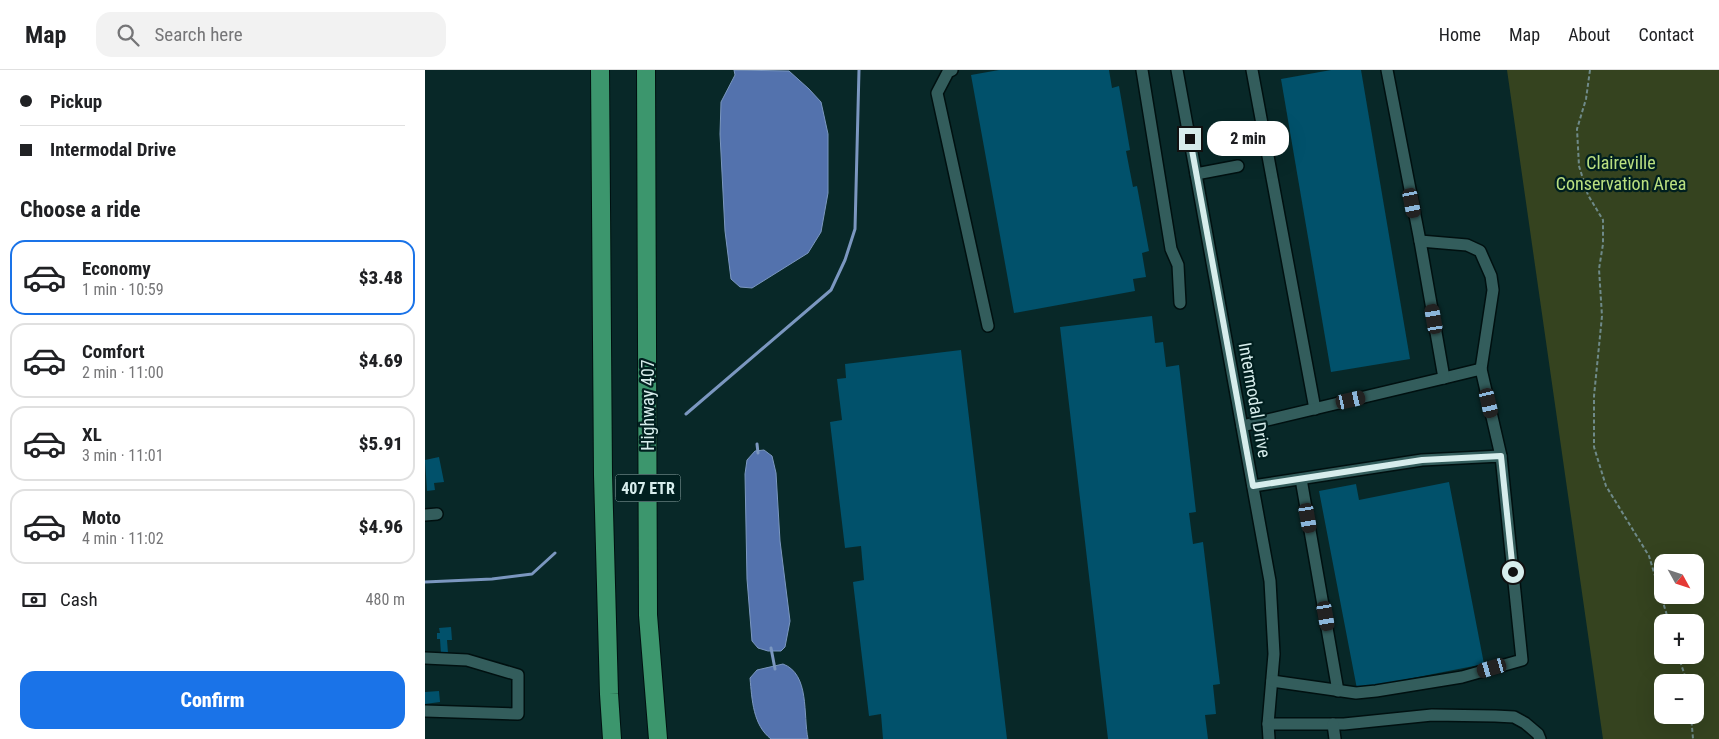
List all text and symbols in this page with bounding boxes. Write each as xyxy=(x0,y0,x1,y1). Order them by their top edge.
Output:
search box xyxy=(96,12,446,57)
text: Map xyxy=(25,21,66,49)
icon: search xyxy=(114,21,142,49)
text: Search here xyxy=(154,23,243,46)
text: Home xyxy=(1439,24,1481,45)
text: Map xyxy=(1509,24,1540,45)
text: About xyxy=(1568,24,1610,45)
text: Contact xyxy=(1638,24,1694,45)
text: Pickup xyxy=(50,90,102,113)
callout: 2 min xyxy=(1207,122,1290,156)
route end xyxy=(1179,128,1201,150)
text: 2 min xyxy=(1230,129,1266,148)
text: Intermodal Drive xyxy=(50,138,176,161)
park label: Claireville Conservation Area xyxy=(1556,152,1686,194)
car xyxy=(1401,187,1422,219)
text: Choose a ride xyxy=(20,197,141,222)
icon: car xyxy=(22,255,67,300)
text: Economy xyxy=(82,257,151,280)
text: $3.48 xyxy=(359,266,403,289)
text: 1 min · 10:59 xyxy=(82,280,164,299)
car xyxy=(1424,303,1443,335)
icon: car xyxy=(22,338,67,383)
text: Comfort xyxy=(82,340,145,363)
street label: Intermodal Drive xyxy=(1235,341,1275,459)
text: $4.69 xyxy=(359,349,403,372)
street label: Highway 407 xyxy=(637,359,658,451)
text: 2 min · 11:00 xyxy=(82,363,164,382)
car xyxy=(1478,387,1499,419)
car xyxy=(1334,389,1367,411)
icon: car xyxy=(22,421,67,466)
text: XL xyxy=(82,423,102,446)
text: $5.91 xyxy=(359,432,403,455)
text: 3 min · 11:01 xyxy=(82,446,164,465)
road number: 407 ETR xyxy=(615,474,681,502)
car xyxy=(1298,502,1317,534)
icon: car xyxy=(22,504,67,549)
text: Moto xyxy=(82,506,121,529)
text: $4.96 xyxy=(359,515,403,538)
text: 4 min · 11:02 xyxy=(82,529,164,548)
north arrow xyxy=(1654,554,1704,604)
map controls xyxy=(1654,554,1704,724)
route start xyxy=(1502,561,1524,583)
icon: cash xyxy=(20,586,48,614)
text: Cash xyxy=(60,588,98,611)
text: 480 m xyxy=(366,590,405,609)
car xyxy=(1316,600,1335,632)
button: + xyxy=(1654,614,1704,664)
car xyxy=(1475,657,1508,679)
button: Confirm xyxy=(20,671,405,729)
button: − xyxy=(1654,674,1704,724)

